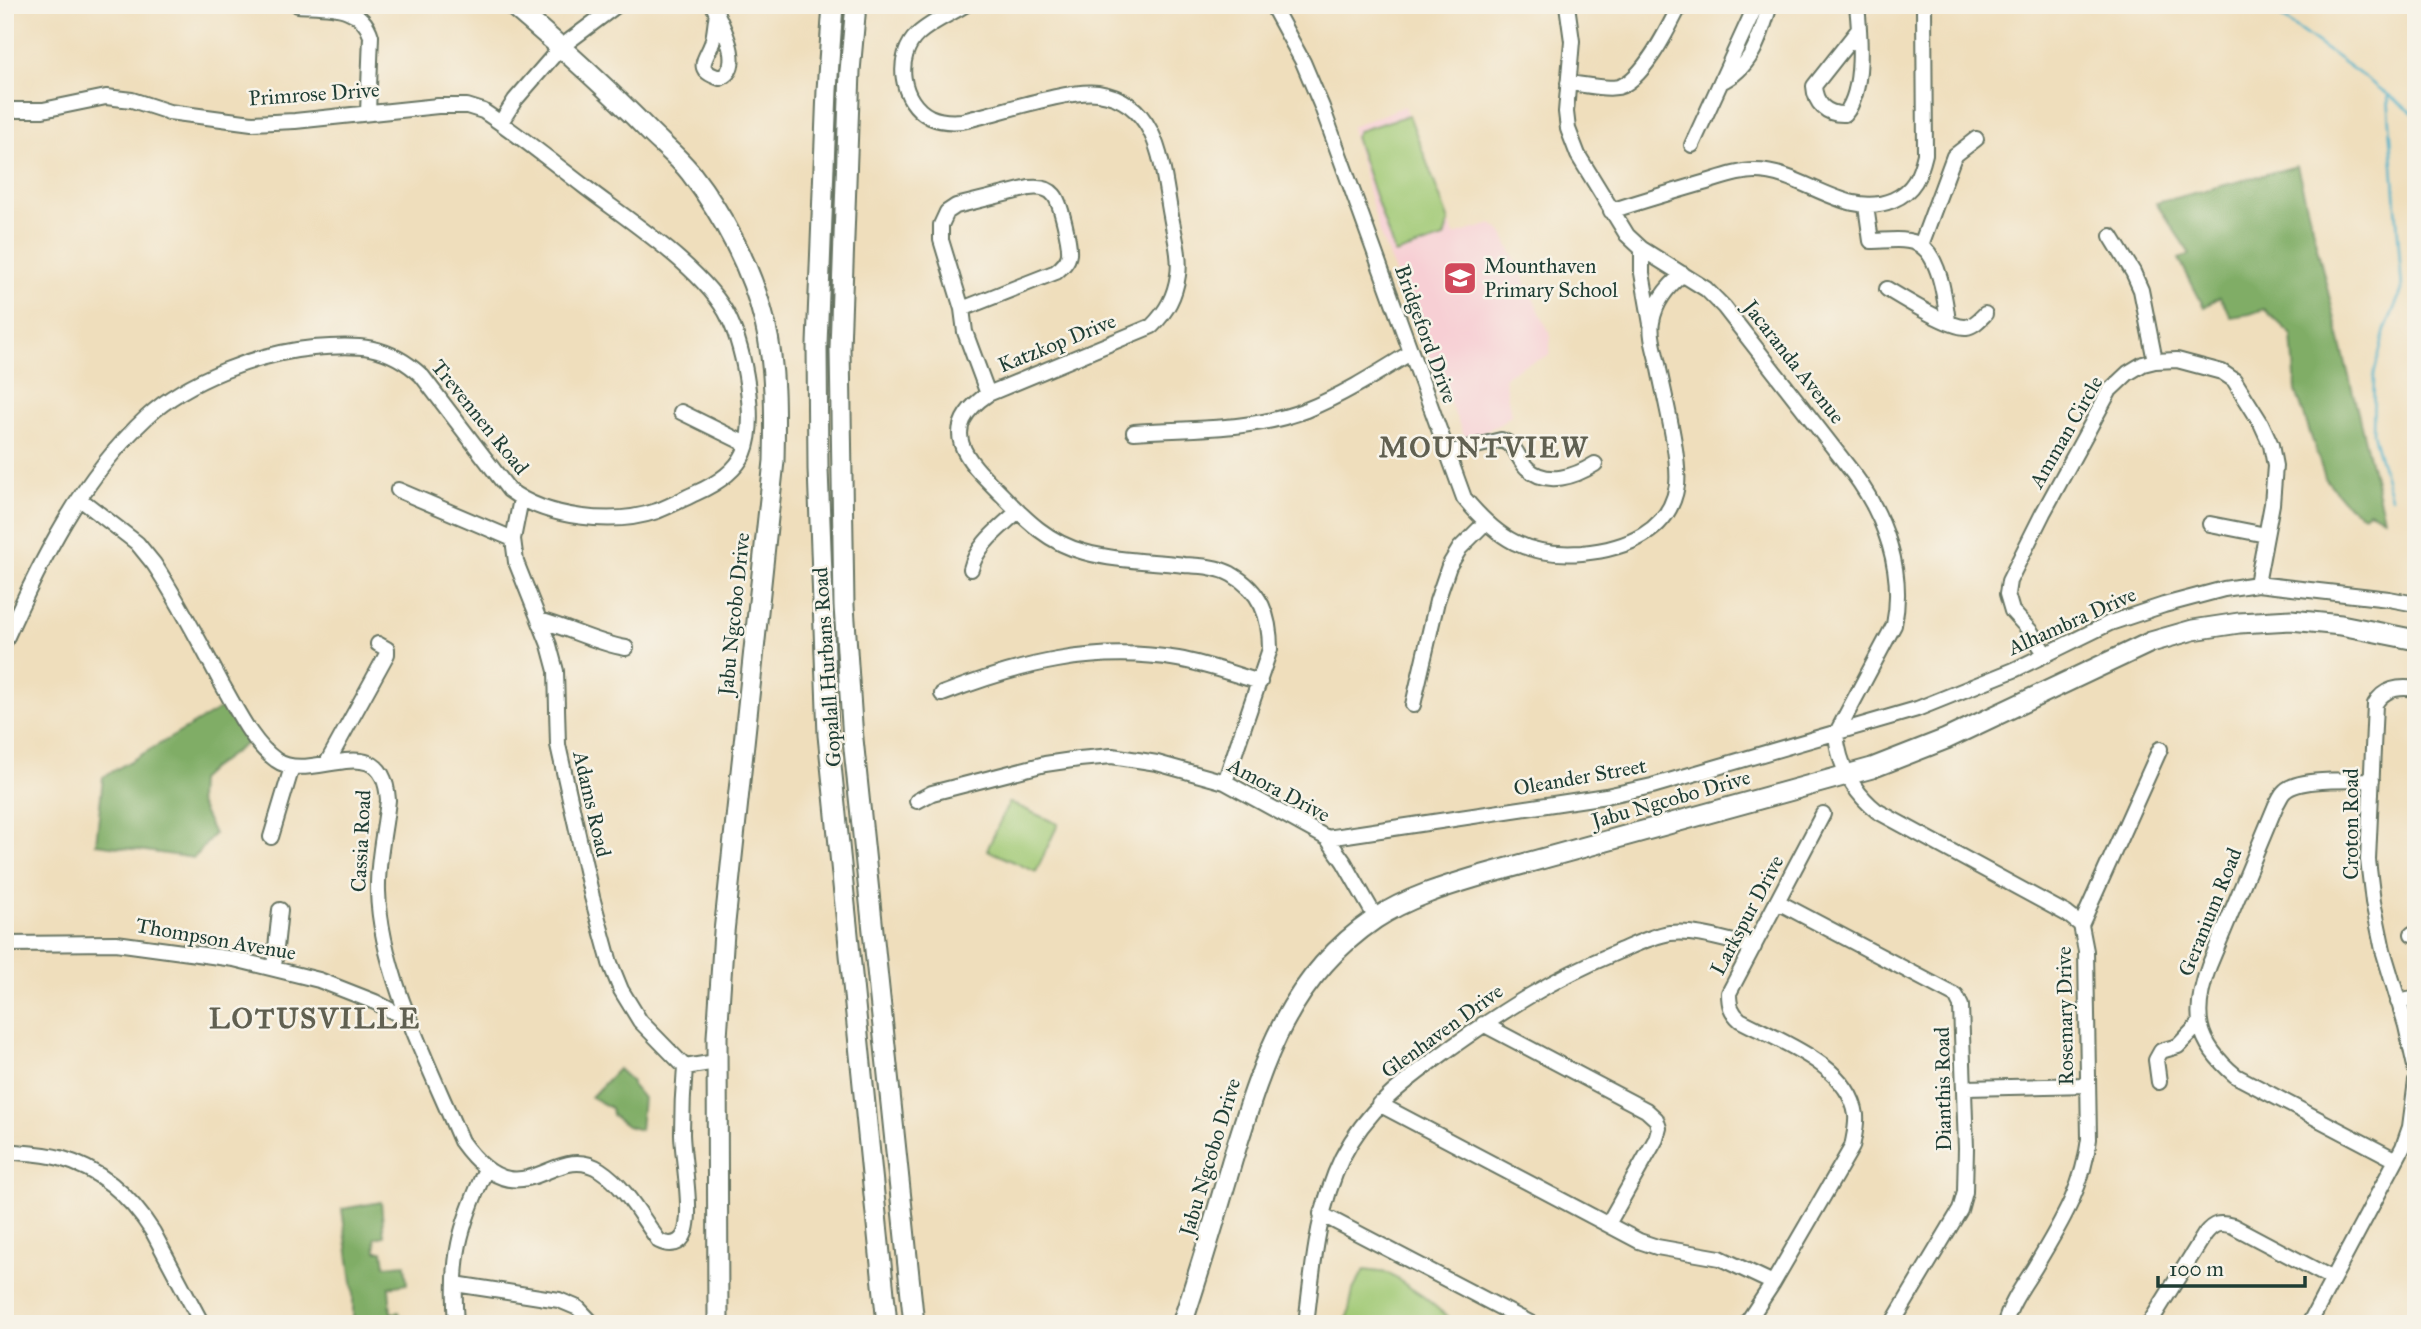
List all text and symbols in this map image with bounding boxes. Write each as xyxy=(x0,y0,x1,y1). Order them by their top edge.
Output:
street label: Primrose Drive xyxy=(248,76,381,112)
place label: Mounthaven Primary School xyxy=(1484,253,1618,303)
school or university icon: Mounthaven Primary School xyxy=(1441,259,1479,297)
street label: Bridgeford Drive xyxy=(1389,261,1463,407)
street label: Jacaranda Avenue xyxy=(1736,293,1850,429)
street label: Katzkop Drive xyxy=(994,307,1120,378)
street label: Trevennen Road xyxy=(426,354,535,480)
street label: Amman Circle xyxy=(2023,371,2109,494)
district label: MOUNTVIEW xyxy=(1379,430,1589,465)
street label: Jabu Ngcobo Drive xyxy=(712,531,756,699)
street label: Gopalall Hurbans Road xyxy=(807,566,847,768)
street label: Alhambra Drive xyxy=(2003,581,2140,661)
street label: Adams Road xyxy=(567,747,617,860)
street label: Amora Drive xyxy=(1222,752,1335,828)
street label: Oleander Street xyxy=(1512,752,1649,801)
street label: Jabu Ngcobo Drive xyxy=(1587,764,1753,835)
street label: Croton Road xyxy=(2338,768,2364,880)
street label: Cassia Road xyxy=(345,789,377,893)
street label: Geranium Road xyxy=(2172,844,2248,980)
street label: Larkspur Drive xyxy=(1704,850,1790,979)
street label: Thompson Avenue xyxy=(134,912,298,966)
street label: Rosemary Drive xyxy=(2051,946,2079,1086)
street label: Glenhaven Drive xyxy=(1376,978,1508,1084)
district label: LOTUSVILLE xyxy=(209,1001,421,1036)
street label: Dianthis Road xyxy=(1929,1026,1957,1151)
street label: Jabu Ngcobo Drive xyxy=(1173,1075,1246,1241)
scale bar xyxy=(2158,1245,2306,1289)
text: 100 m xyxy=(2169,1256,2224,1282)

